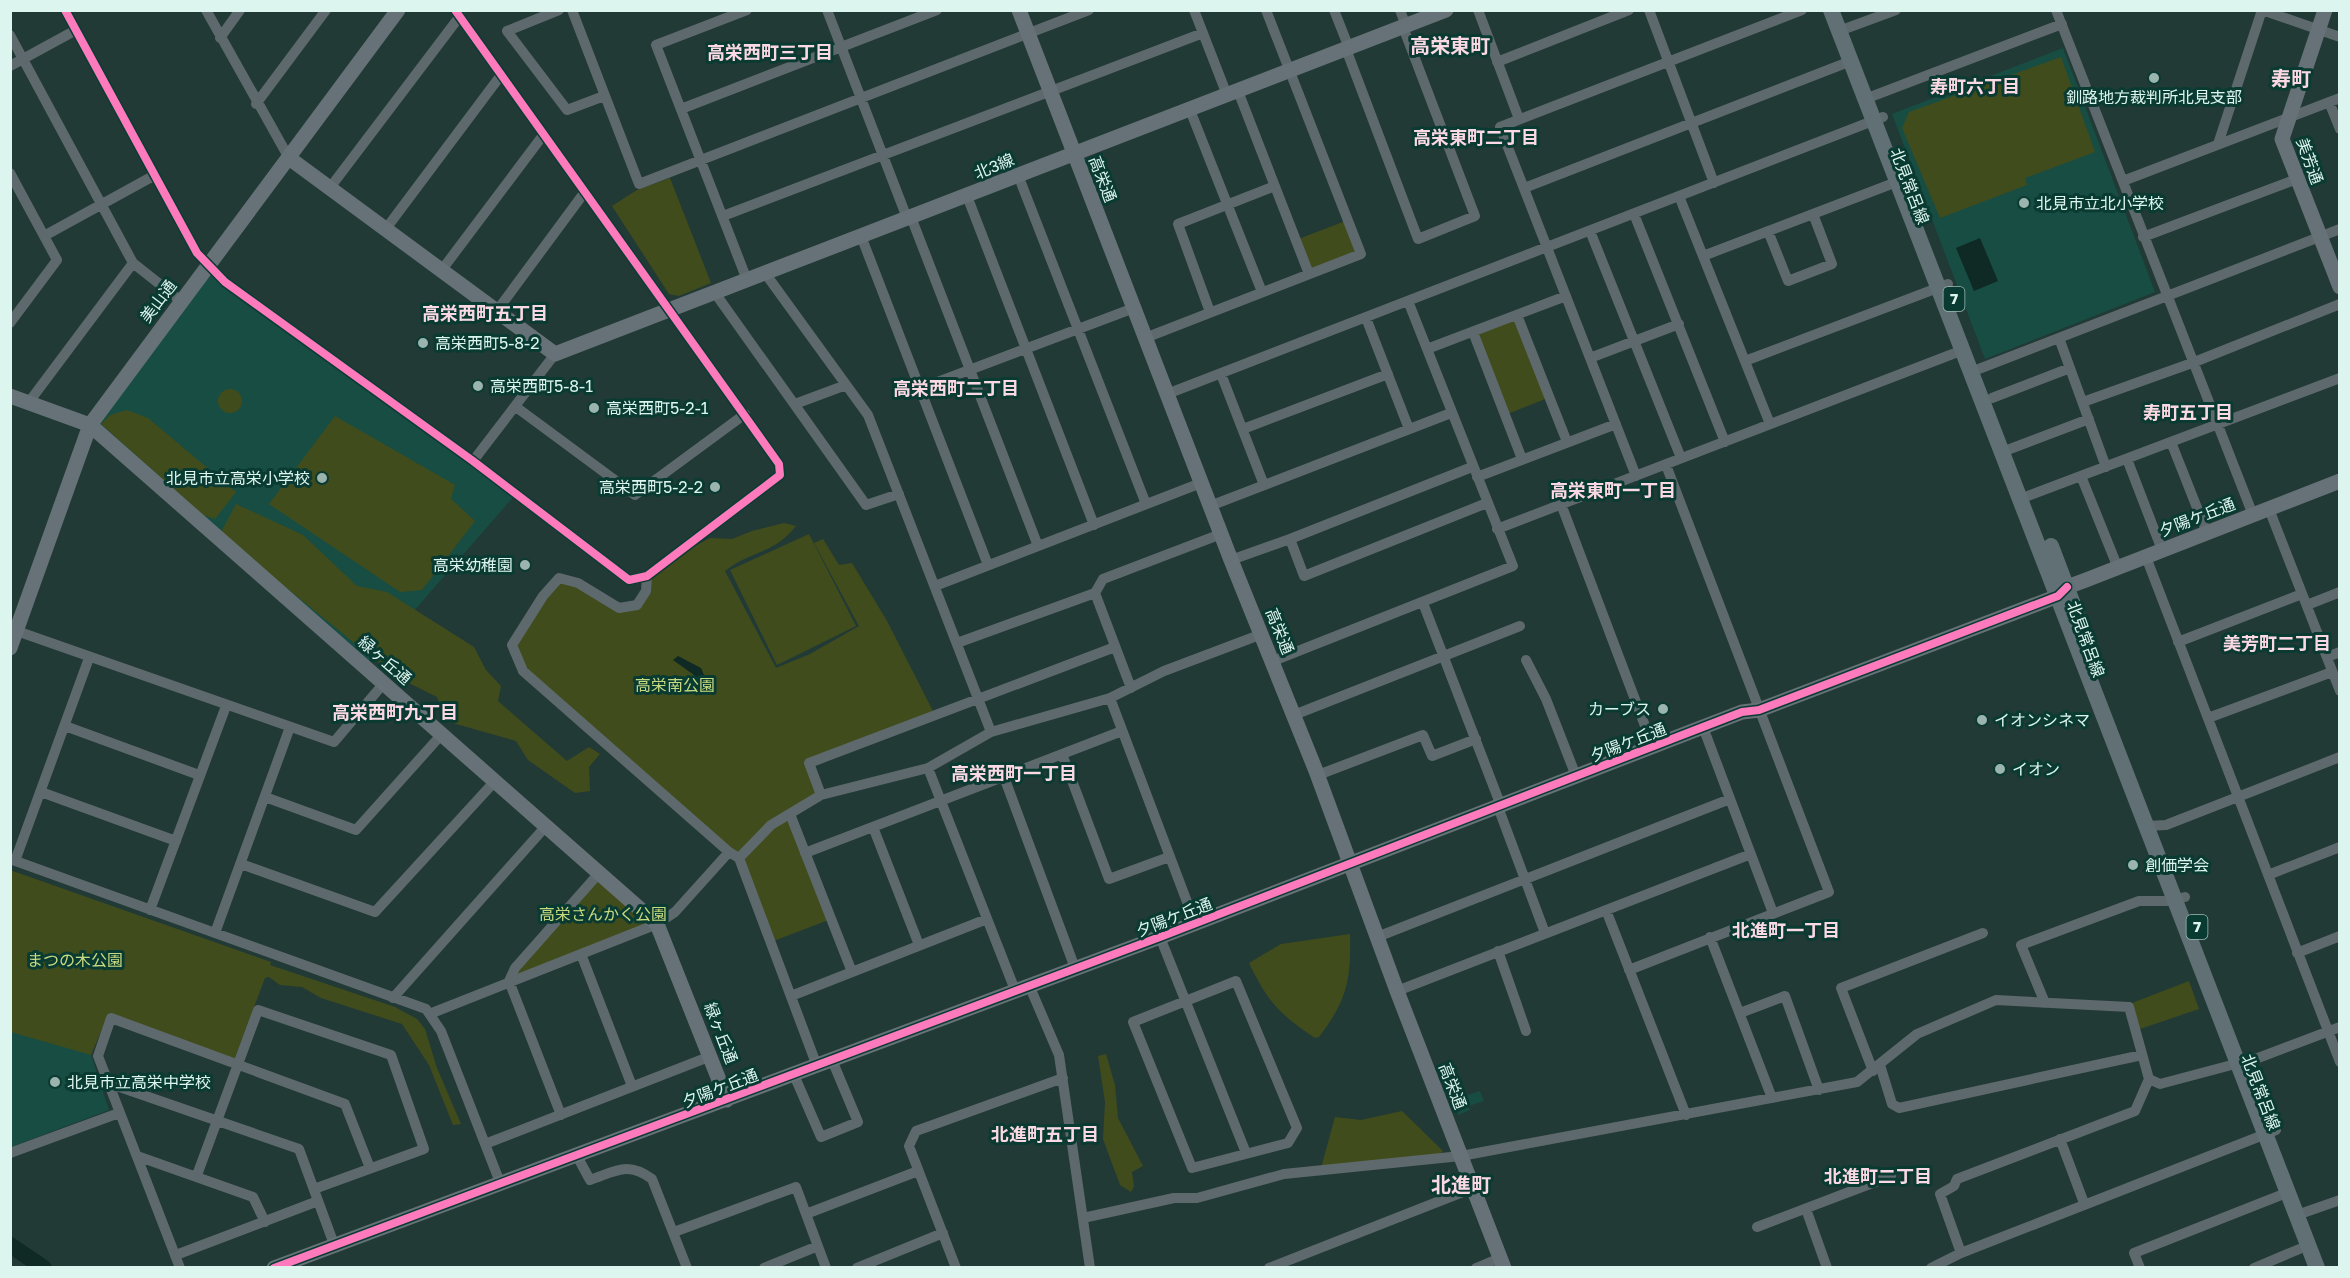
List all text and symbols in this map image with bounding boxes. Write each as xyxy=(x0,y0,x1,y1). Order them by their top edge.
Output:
district label: 高栄東町 xyxy=(1410,33,1490,57)
district label: 高栄西町三丁目 xyxy=(707,41,833,63)
district label: 寿町 xyxy=(2271,66,2311,90)
marker: 釧路地方裁判所北見支部 xyxy=(2147,71,2161,85)
district label: 寿町六丁目 xyxy=(1930,75,2020,97)
place label: 釧路地方裁判所北見支部 xyxy=(2066,87,2242,107)
district label: 高栄東町二丁目 xyxy=(1413,126,1539,148)
street label: 美芳通 xyxy=(2292,135,2328,187)
street label: 北見常呂線 xyxy=(1886,145,1934,227)
street label: 北3線 xyxy=(971,149,1017,183)
street label: 高栄通 xyxy=(1085,153,1121,205)
place label: 北見市立北小学校 xyxy=(2036,193,2164,213)
marker: 北見市立北小学校 xyxy=(2017,196,2031,210)
street label: 美山通 xyxy=(136,276,180,326)
road number: 7 xyxy=(1944,287,1964,311)
district label: 高栄西町五丁目 xyxy=(422,302,548,324)
place label: 高栄西町5-8-2 xyxy=(435,333,539,353)
marker: 高栄西町5-8-2 xyxy=(416,336,430,350)
place label: 高栄西町5-8-1 xyxy=(490,376,593,396)
district label: 高栄西町二丁目 xyxy=(893,377,1019,399)
marker: 高栄西町5-8-1 xyxy=(471,379,485,393)
place label: 高栄西町5-2-1 xyxy=(606,398,709,418)
marker: 高栄西町5-2-1 xyxy=(587,401,601,415)
district label: 寿町五丁目 xyxy=(2143,401,2233,423)
place label: 北見市立高栄小学校 xyxy=(166,468,310,488)
marker: 北見市立高栄小学校 xyxy=(315,471,329,485)
place label: 高栄西町5-2-2 xyxy=(599,477,703,497)
district label: 高栄東町一丁目 xyxy=(1550,479,1676,501)
marker: 高栄西町5-2-2 xyxy=(708,480,722,494)
street label: 夕陽ケ丘通 xyxy=(2156,493,2238,541)
place label: 高栄幼稚園 xyxy=(433,555,513,575)
marker: 高栄幼稚園 xyxy=(518,558,532,572)
street label: 北見常呂線 xyxy=(2063,598,2109,680)
street label: 高栄通 xyxy=(1262,605,1298,657)
street label: 緑ヶ丘通 xyxy=(354,631,416,689)
district label: 美芳町二丁目 xyxy=(2223,632,2331,654)
park label: 高栄南公園 xyxy=(635,675,715,695)
place label: カーブス xyxy=(1588,699,1651,719)
district label: 高栄西町九丁目 xyxy=(332,701,458,723)
marker: カーブス xyxy=(1656,702,1670,716)
place label: イオンシネマ xyxy=(1994,710,2090,730)
marker: イオンシネマ xyxy=(1975,713,1989,727)
street label: 夕陽ケ丘通 xyxy=(1587,718,1669,766)
place label: イオン xyxy=(2012,759,2060,779)
district label: 高栄西町一丁目 xyxy=(951,762,1077,784)
marker: イオン xyxy=(1993,762,2007,776)
place label: 創価学会 xyxy=(2145,855,2209,875)
marker: 創価学会 xyxy=(2126,858,2140,872)
street label: 夕陽ケ丘通 xyxy=(1133,893,1215,941)
park label: 高栄さんかく公園 xyxy=(539,904,667,924)
road number: 7 xyxy=(2186,915,2208,939)
district label: 北進町一丁目 xyxy=(1732,919,1840,941)
park label: まつの木公園 xyxy=(27,950,123,970)
street label: 緑ヶ丘通 xyxy=(700,1000,742,1066)
street label: 北見常呂線 xyxy=(2237,1051,2285,1133)
street label: 高栄通 xyxy=(1435,1060,1471,1112)
street label: 夕陽ケ丘通 xyxy=(679,1064,761,1112)
place label: 北見市立高栄中学校 xyxy=(67,1072,211,1092)
marker: 北見市立高栄中学校 xyxy=(48,1075,62,1089)
district label: 北進町五丁目 xyxy=(991,1123,1099,1145)
district label: 北進町二丁目 xyxy=(1824,1165,1932,1187)
district label: 北進町 xyxy=(1431,1172,1491,1196)

